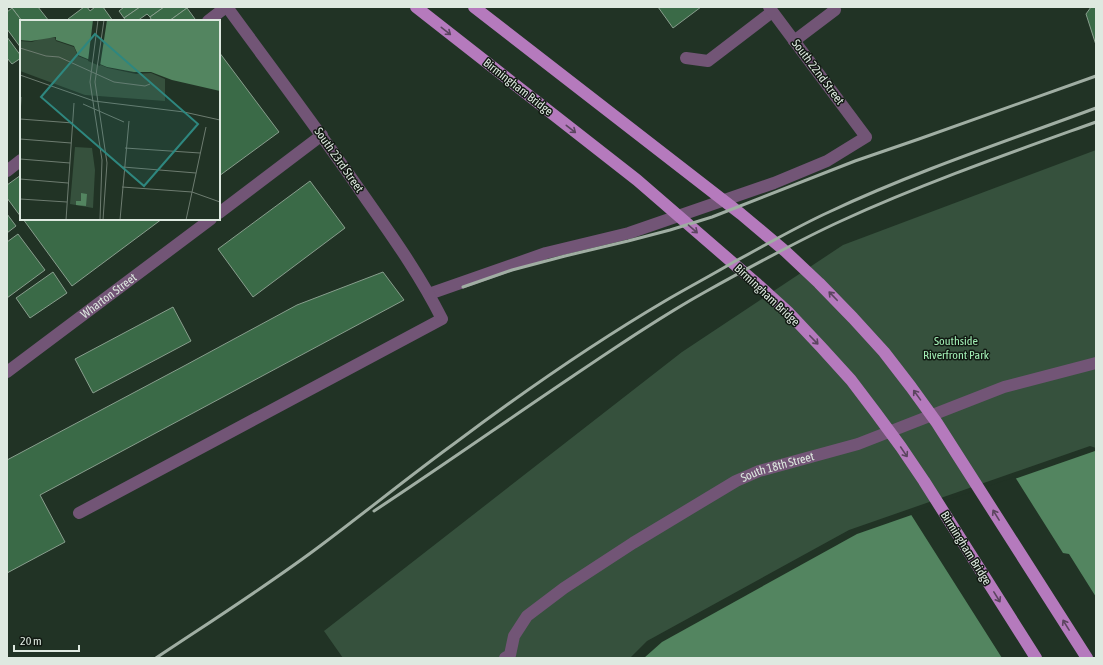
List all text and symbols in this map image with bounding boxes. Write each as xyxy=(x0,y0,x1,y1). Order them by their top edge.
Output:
inset map xyxy=(20,20,220,220)
one-way arrow xyxy=(441,27,452,36)
street label: South 22nd Street xyxy=(789,37,847,108)
street label: Birmingham Bridge xyxy=(481,56,555,118)
one-way arrow xyxy=(565,124,576,133)
street label: South 23rd Street xyxy=(312,125,367,196)
one-way arrow xyxy=(688,224,698,233)
street label: Birmingham Bridge xyxy=(731,261,803,329)
street label: Wharton Street xyxy=(78,270,140,321)
one-way arrow xyxy=(828,291,837,301)
park label: Southside Riverfront Park xyxy=(923,334,990,362)
one-way arrow xyxy=(810,335,819,345)
one-way arrow xyxy=(913,390,921,401)
one-way arrow xyxy=(900,446,908,457)
street label: South 18th Street xyxy=(739,449,816,485)
street label: Birmingham Bridge xyxy=(938,509,994,587)
one-way arrow xyxy=(992,509,1000,521)
one-way arrow xyxy=(993,591,1001,602)
one-way arrow xyxy=(1062,620,1070,631)
scale bar xyxy=(14,627,79,653)
text: 20 m xyxy=(20,634,42,648)

